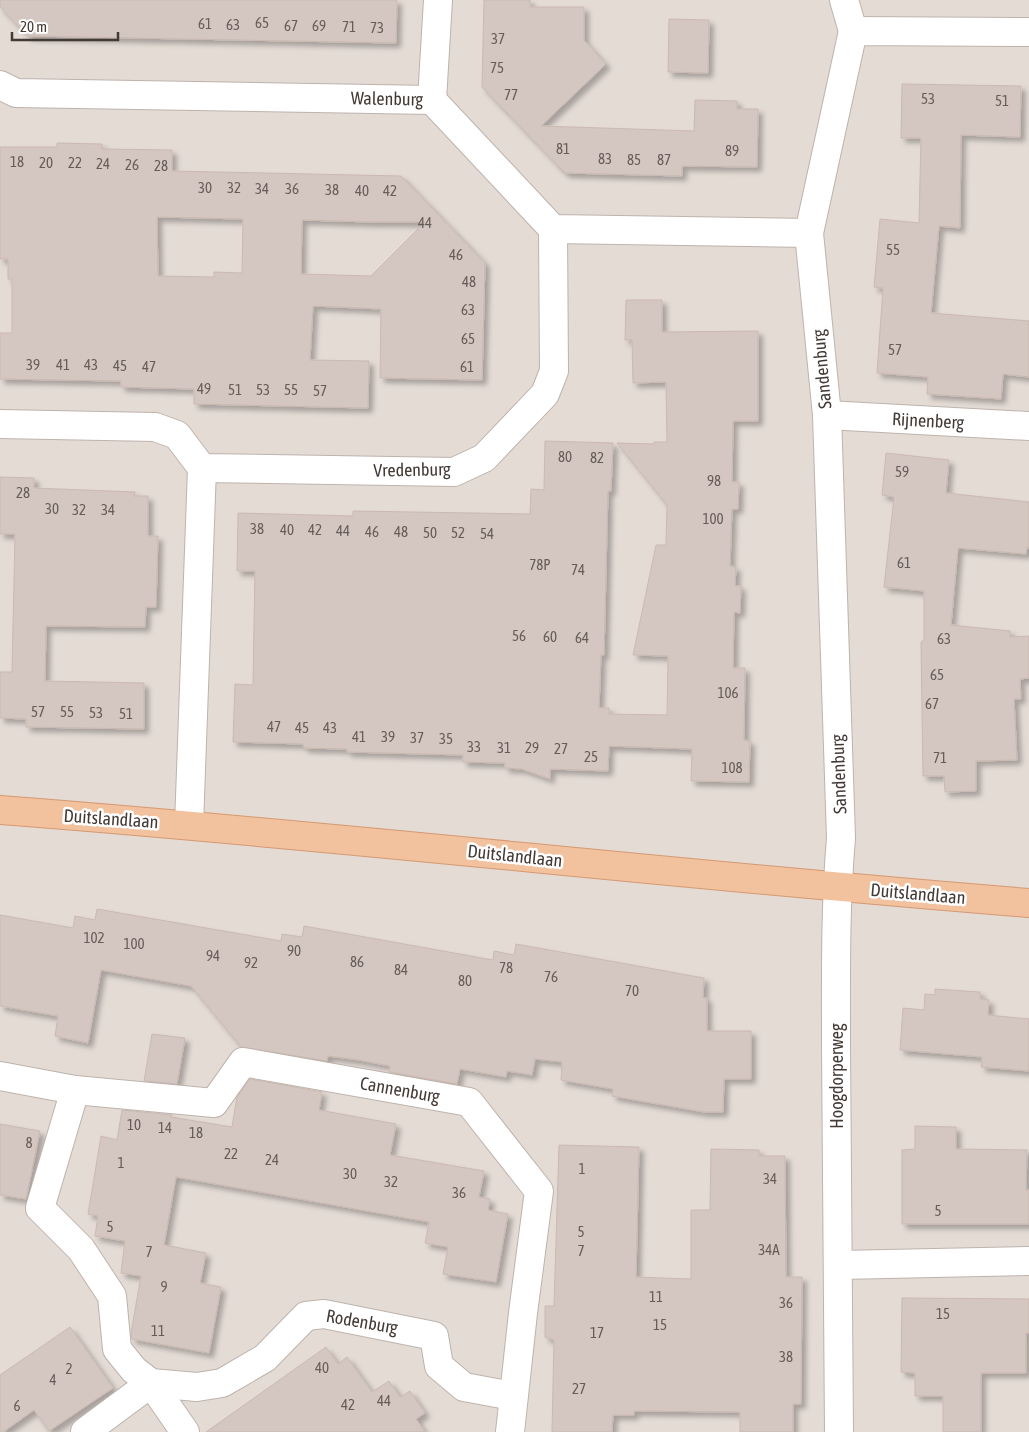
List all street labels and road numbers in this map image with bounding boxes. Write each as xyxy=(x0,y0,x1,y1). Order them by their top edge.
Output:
street label: Walenburg xyxy=(351,87,423,110)
street label: Sandenburg xyxy=(808,328,835,410)
street label: Rijnenberg xyxy=(891,408,965,433)
street label: Vredenburg xyxy=(373,458,451,481)
street label: Sandenburg xyxy=(827,734,850,814)
street label: Duitslandlaan xyxy=(63,805,159,832)
street label: Duitslandlaan xyxy=(467,840,563,871)
street label: Duitslandlaan xyxy=(870,879,966,908)
street label: Hoogdorperweg xyxy=(826,1023,847,1129)
street label: Cannenburg xyxy=(359,1072,442,1107)
street label: Rodenburg xyxy=(324,1305,400,1338)

